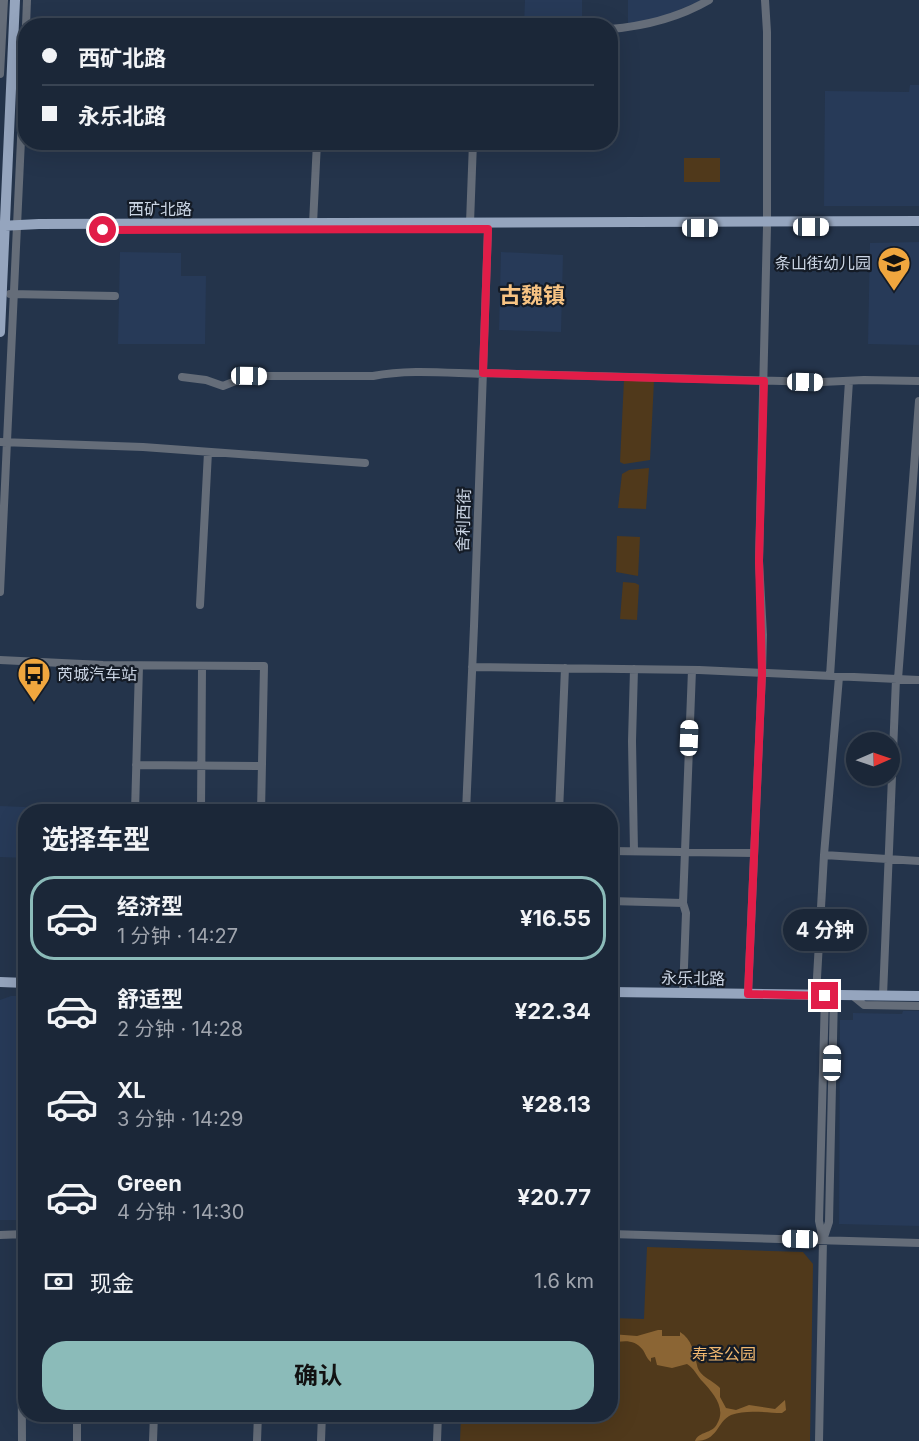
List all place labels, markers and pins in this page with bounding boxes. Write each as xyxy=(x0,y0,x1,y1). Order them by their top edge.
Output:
school or university icon: 条山街幼儿园 xyxy=(876,245,912,292)
place label: 条山街幼儿园 xyxy=(775,253,871,273)
bus stop icon: 芮城汽车站 xyxy=(16,656,52,703)
place label: 芮城汽车站 xyxy=(57,664,137,684)

